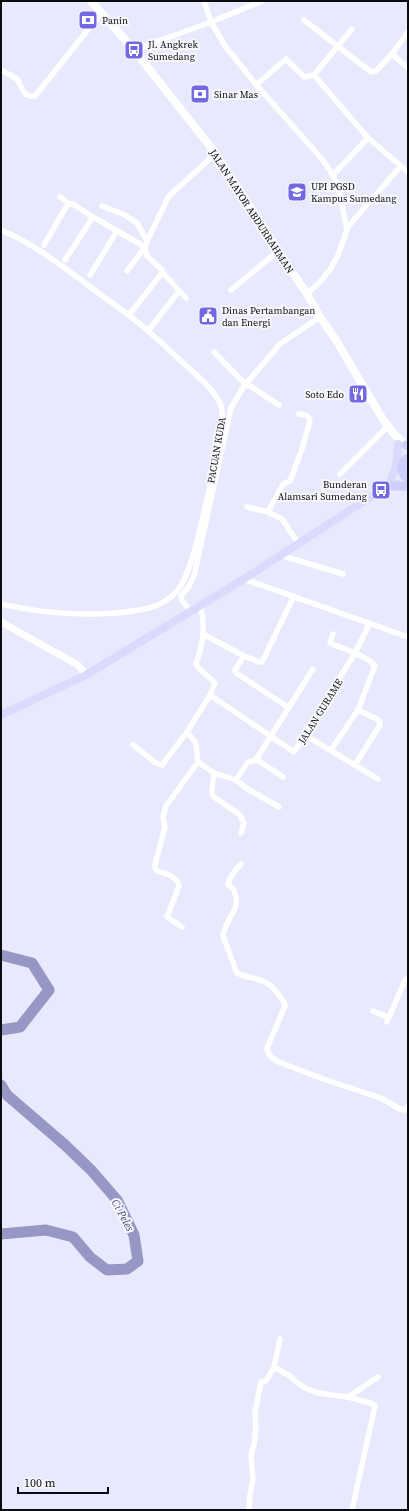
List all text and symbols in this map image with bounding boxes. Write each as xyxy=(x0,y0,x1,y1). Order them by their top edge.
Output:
bank icon: Panin xyxy=(77,9,99,31)
place label: Panin xyxy=(102,14,128,27)
place label: Jl. Angkrek Sumedang xyxy=(147,38,198,63)
bus stop icon: Jl. Angkrek Sumedang xyxy=(123,39,145,61)
bank icon: Sinar Mas xyxy=(189,83,211,105)
place label: Sinar Mas xyxy=(214,88,258,101)
street label: JALAN MAYOR ABDURRAHMAN xyxy=(206,146,297,276)
place label: UPI PGSD Kampus Sumedang xyxy=(311,180,397,205)
school or university icon: UPI PGSD Kampus Sumedang xyxy=(286,181,308,203)
place label: Dinas Pertambangan dan Energi xyxy=(222,304,315,329)
public building icon: Dinas Pertambangan dan Energi xyxy=(197,305,219,327)
restaurant icon: Soto Edo xyxy=(347,383,369,405)
place label: Soto Edo xyxy=(305,388,344,401)
street label: PACUAN KUDA xyxy=(204,416,229,484)
place label: Bunderan Alamsari Sumedang xyxy=(278,478,367,503)
bus stop icon: Bunderan Alamsari Sumedang xyxy=(370,479,392,501)
street label: JALAN GURAME xyxy=(295,676,346,747)
water label: Ci Peles xyxy=(108,1196,137,1234)
scale bar xyxy=(18,1469,108,1495)
text: 100 m xyxy=(24,1475,56,1491)

